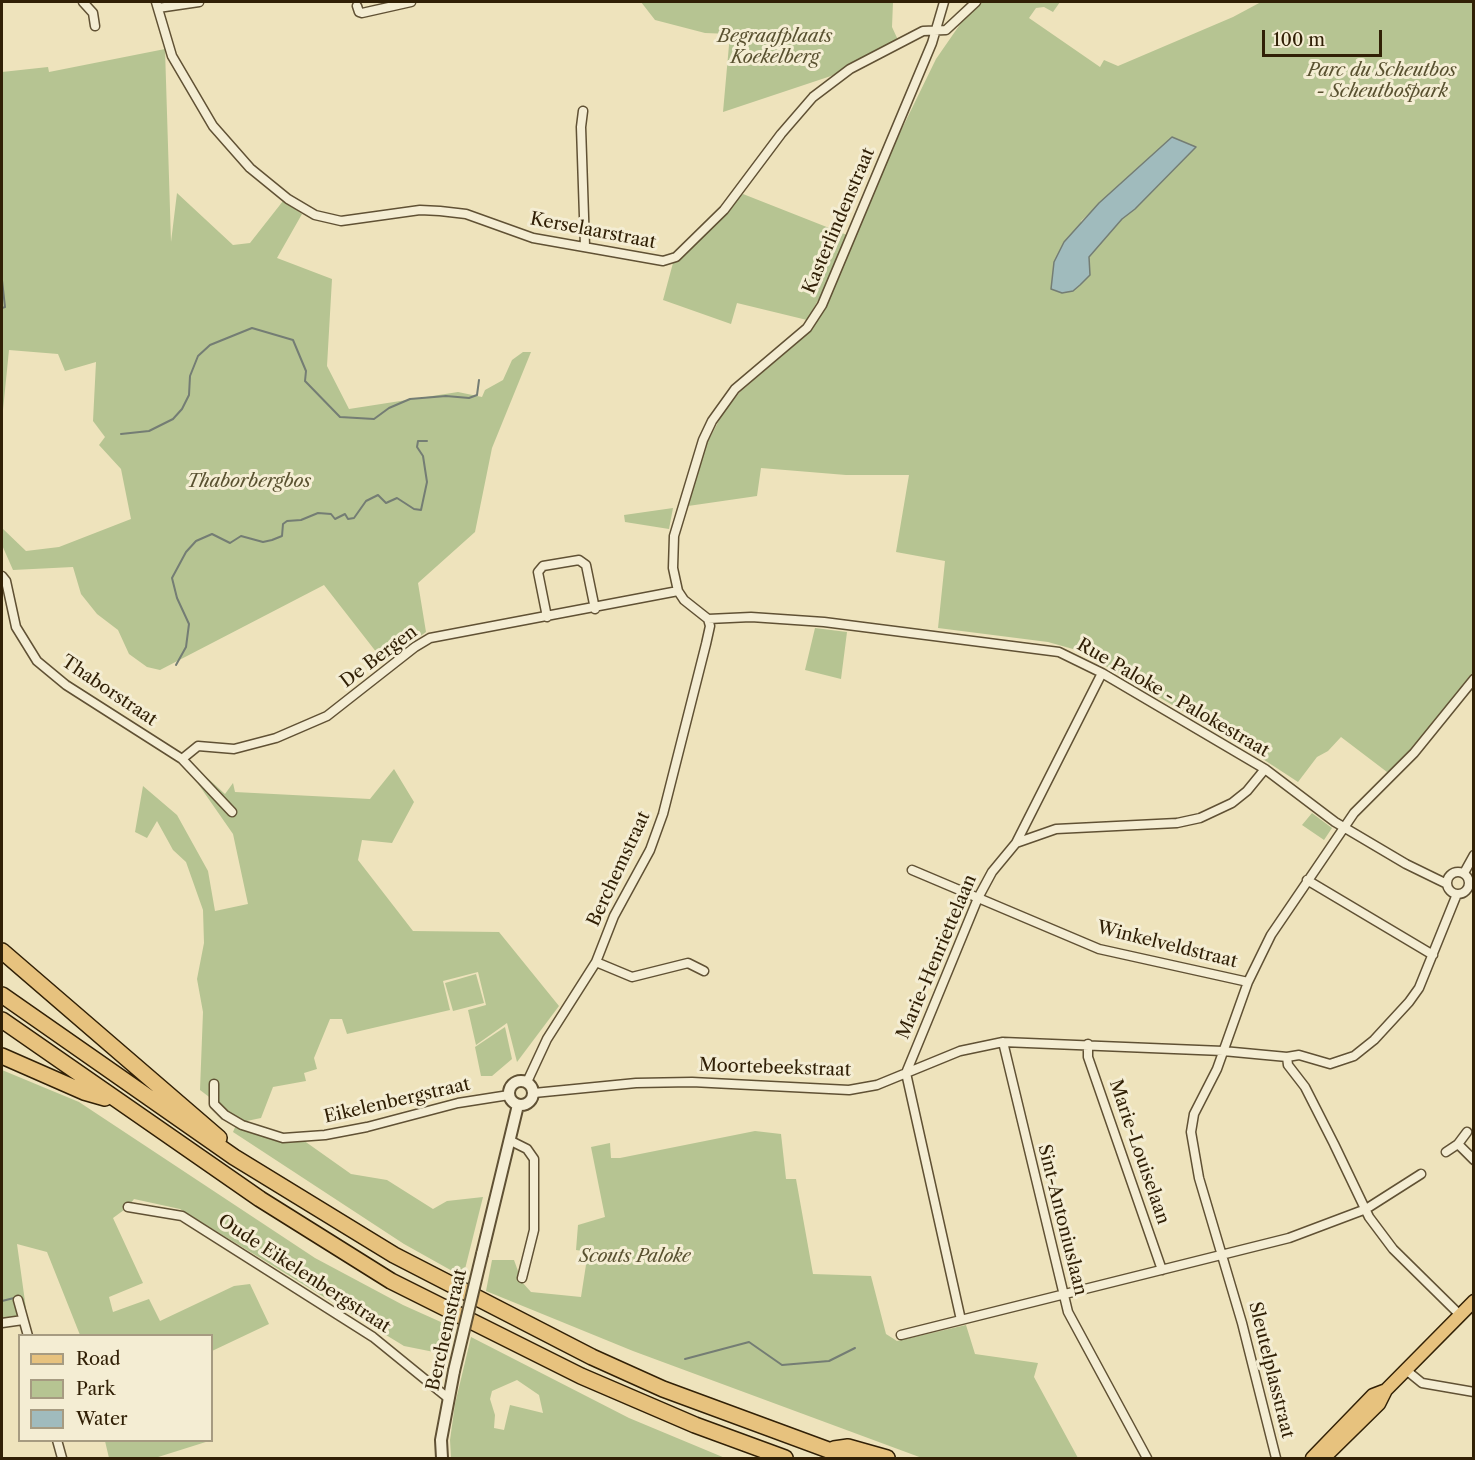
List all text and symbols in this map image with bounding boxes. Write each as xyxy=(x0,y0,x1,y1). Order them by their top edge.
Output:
scale bar xyxy=(1265,18,1385,56)
park label: Begraafplaats Koekelberg xyxy=(718,26,832,68)
text: 100 m xyxy=(1273,29,1325,51)
park label: Parc du Scheutbos - Scheutbospark xyxy=(1307,60,1457,103)
street label: Kasterlindenstraat xyxy=(798,145,880,297)
street label: Kerselaarstraat xyxy=(528,208,658,254)
park label: Thaborbergbos xyxy=(187,471,311,493)
street label: De Bergen xyxy=(336,621,422,693)
street label: Rue Paloke - Palokestraat xyxy=(1073,634,1273,762)
street label: Thaborstraat xyxy=(57,651,161,731)
street label: Berchemstraat xyxy=(583,808,655,930)
street label: Marie-Henriettelaan xyxy=(893,871,981,1043)
street label: Winkelveldstraat xyxy=(1095,917,1239,973)
street label: Moortebeekstraat xyxy=(699,1055,851,1081)
street label: Eikelenbergstraat xyxy=(322,1074,472,1128)
street label: Marie-Louiselaan xyxy=(1104,1077,1174,1227)
street label: Sint-Antoniuslaan xyxy=(1033,1142,1091,1298)
street label: Oude Eikelenbergstraat xyxy=(214,1210,394,1338)
park label: Scouts Paloke xyxy=(579,1246,691,1268)
street label: Berchemstraat xyxy=(422,1267,472,1393)
street label: Sleutelplasstraat xyxy=(1244,1300,1298,1440)
legend xyxy=(18,1334,213,1442)
text: Road xyxy=(76,1348,121,1370)
text: Park xyxy=(76,1378,115,1400)
text: Water xyxy=(76,1408,128,1430)

